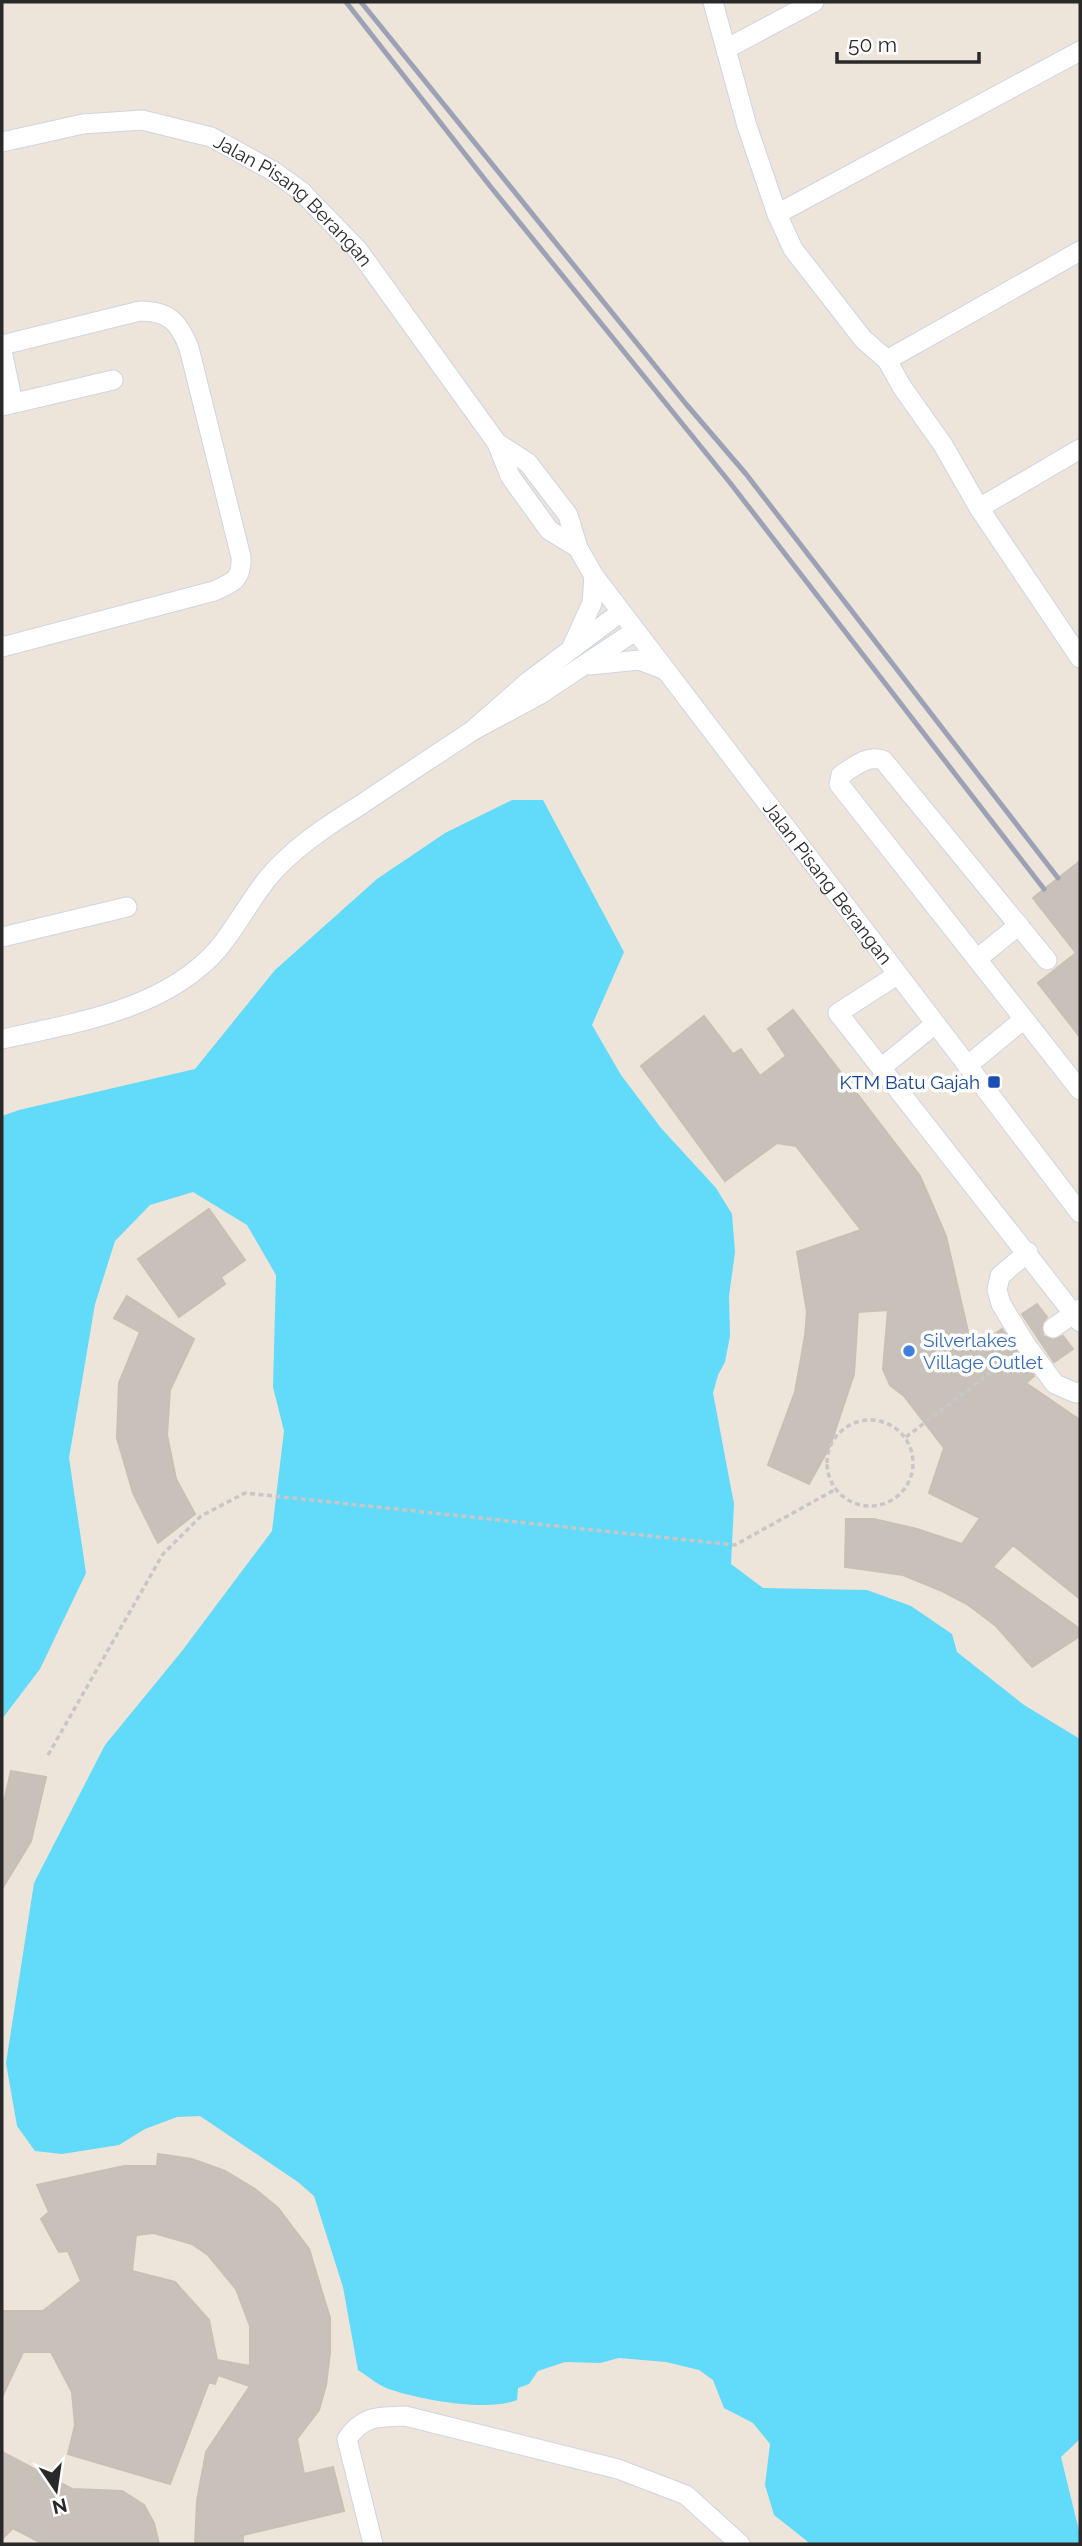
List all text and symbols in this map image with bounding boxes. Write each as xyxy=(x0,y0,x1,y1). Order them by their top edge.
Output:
scale bar xyxy=(837,21,979,65)
text: 50 m xyxy=(848,32,897,57)
street label: Jalan Pisang Berangan xyxy=(210,130,377,270)
street label: Jalan Pisang Berangan xyxy=(759,797,897,969)
place label: KTM Batu Gajah xyxy=(840,1071,980,1093)
marker: KTM Batu Gajah xyxy=(986,1074,1002,1090)
place label: Silverlakes Village Outlet xyxy=(923,1329,1044,1373)
marker: Silverlakes Village Outlet xyxy=(901,1343,917,1359)
north arrow xyxy=(21,2455,91,2525)
text: N xyxy=(50,2494,69,2519)

